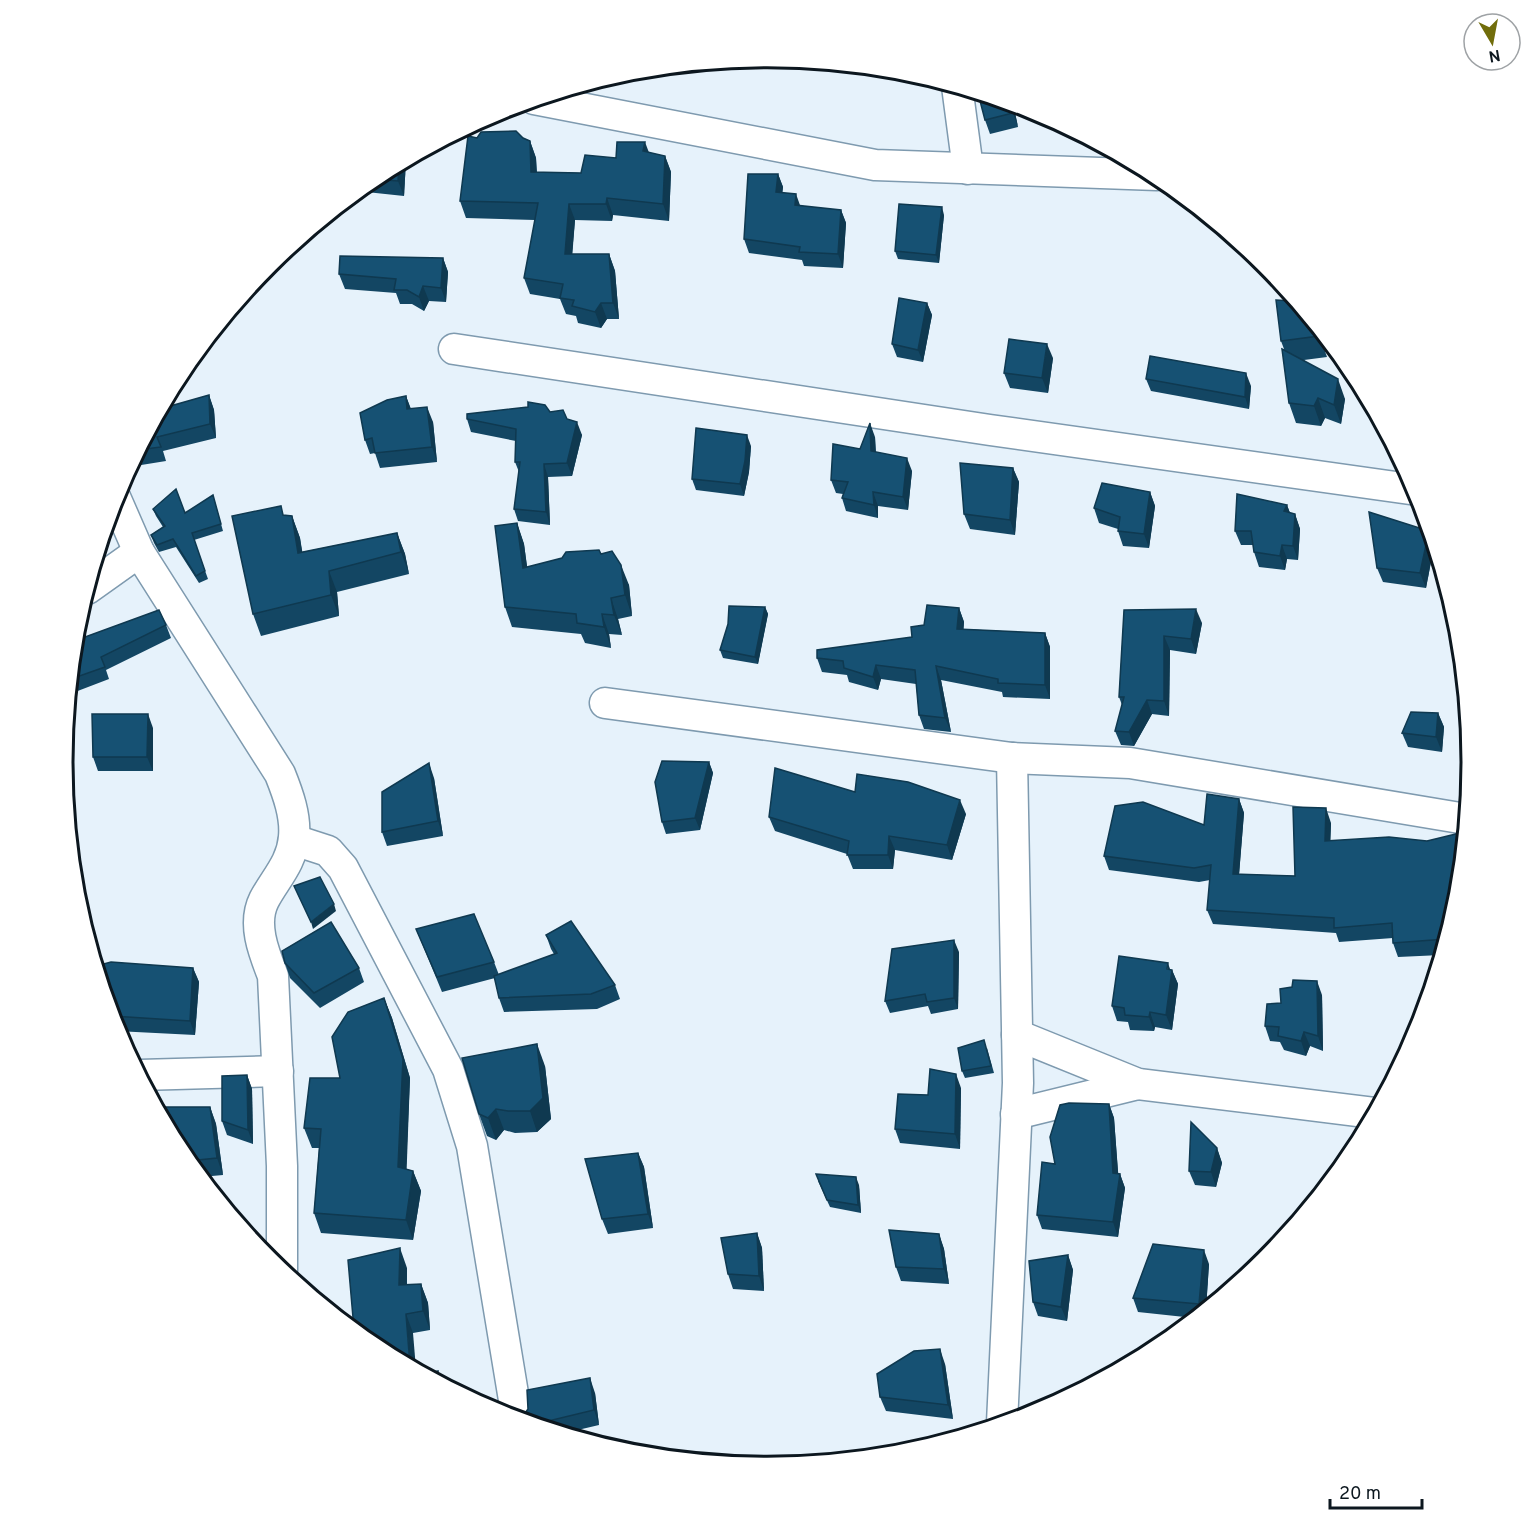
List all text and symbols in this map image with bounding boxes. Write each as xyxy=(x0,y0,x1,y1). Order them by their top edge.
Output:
north arrow xyxy=(1462,12,1522,72)
text: N xyxy=(1487,44,1502,66)
scale bar xyxy=(1330,1472,1422,1510)
text: 20 m xyxy=(1339,1483,1381,1506)

